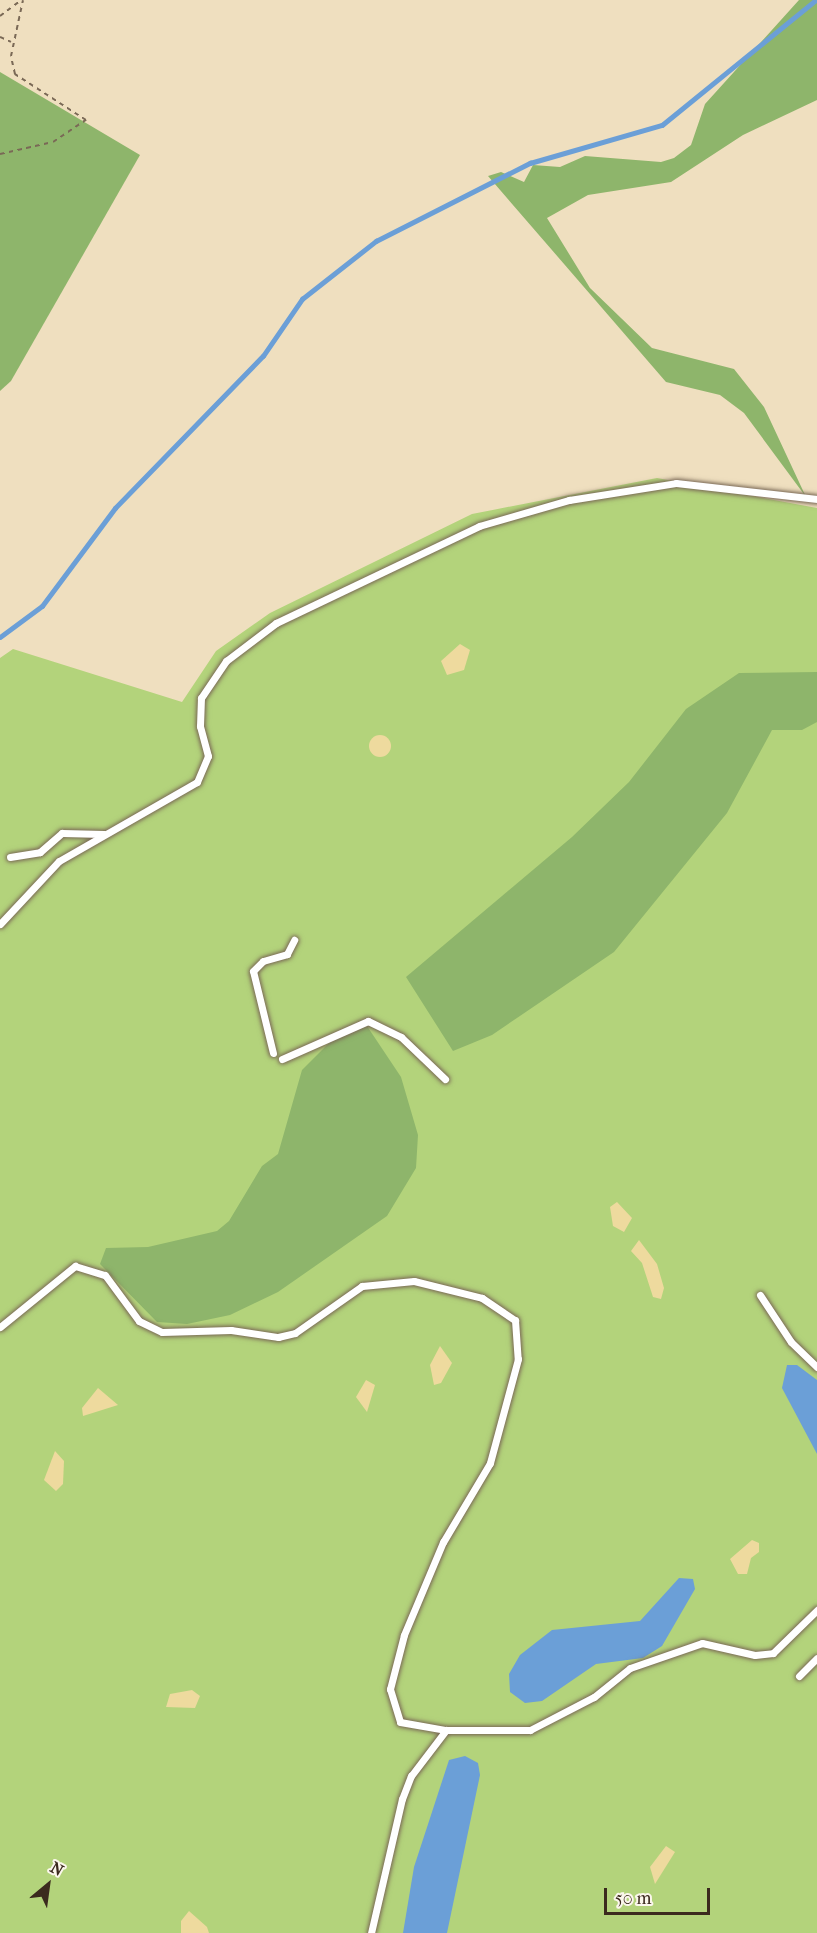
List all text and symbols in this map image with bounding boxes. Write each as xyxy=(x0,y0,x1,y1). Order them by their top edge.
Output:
north arrow xyxy=(18,1855,78,1915)
text: N xyxy=(47,1858,67,1880)
scale bar xyxy=(607,1876,714,1914)
text: 50 m xyxy=(615,1888,651,1909)

